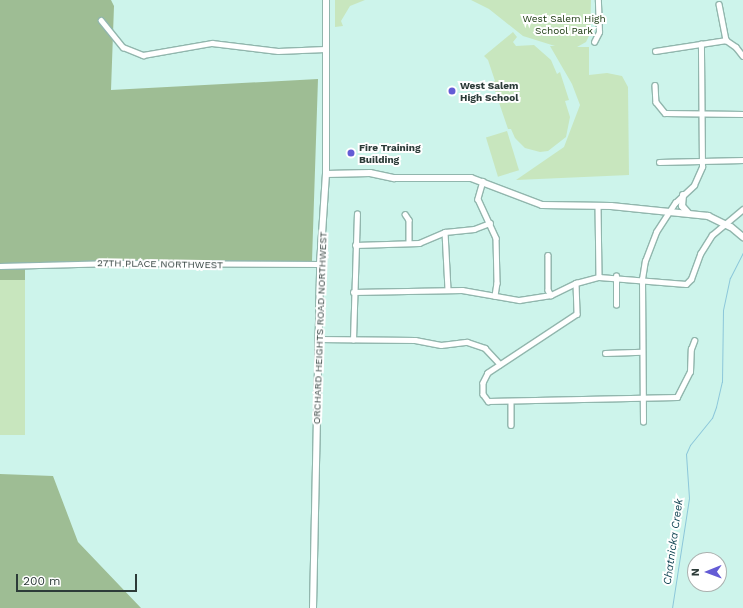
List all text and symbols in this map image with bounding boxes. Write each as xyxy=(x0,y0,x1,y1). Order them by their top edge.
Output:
park label: West Salem High School Park xyxy=(522,12,606,36)
place label: West Salem High School xyxy=(460,79,519,102)
marker: West Salem High School xyxy=(447,86,457,96)
place label: Fire Training Building xyxy=(359,141,421,164)
marker: Fire Training Building xyxy=(346,148,356,158)
street label: ORCHARD HEIGHTS ROAD NORTHWEST xyxy=(311,231,329,425)
street label: 27TH PLACE NORTHWEST xyxy=(97,257,223,271)
water label: Chatnicka Creek xyxy=(661,498,687,586)
north arrow xyxy=(687,552,727,592)
scale bar xyxy=(18,566,139,592)
text: N xyxy=(689,568,702,576)
text: 200 m xyxy=(23,574,60,588)

